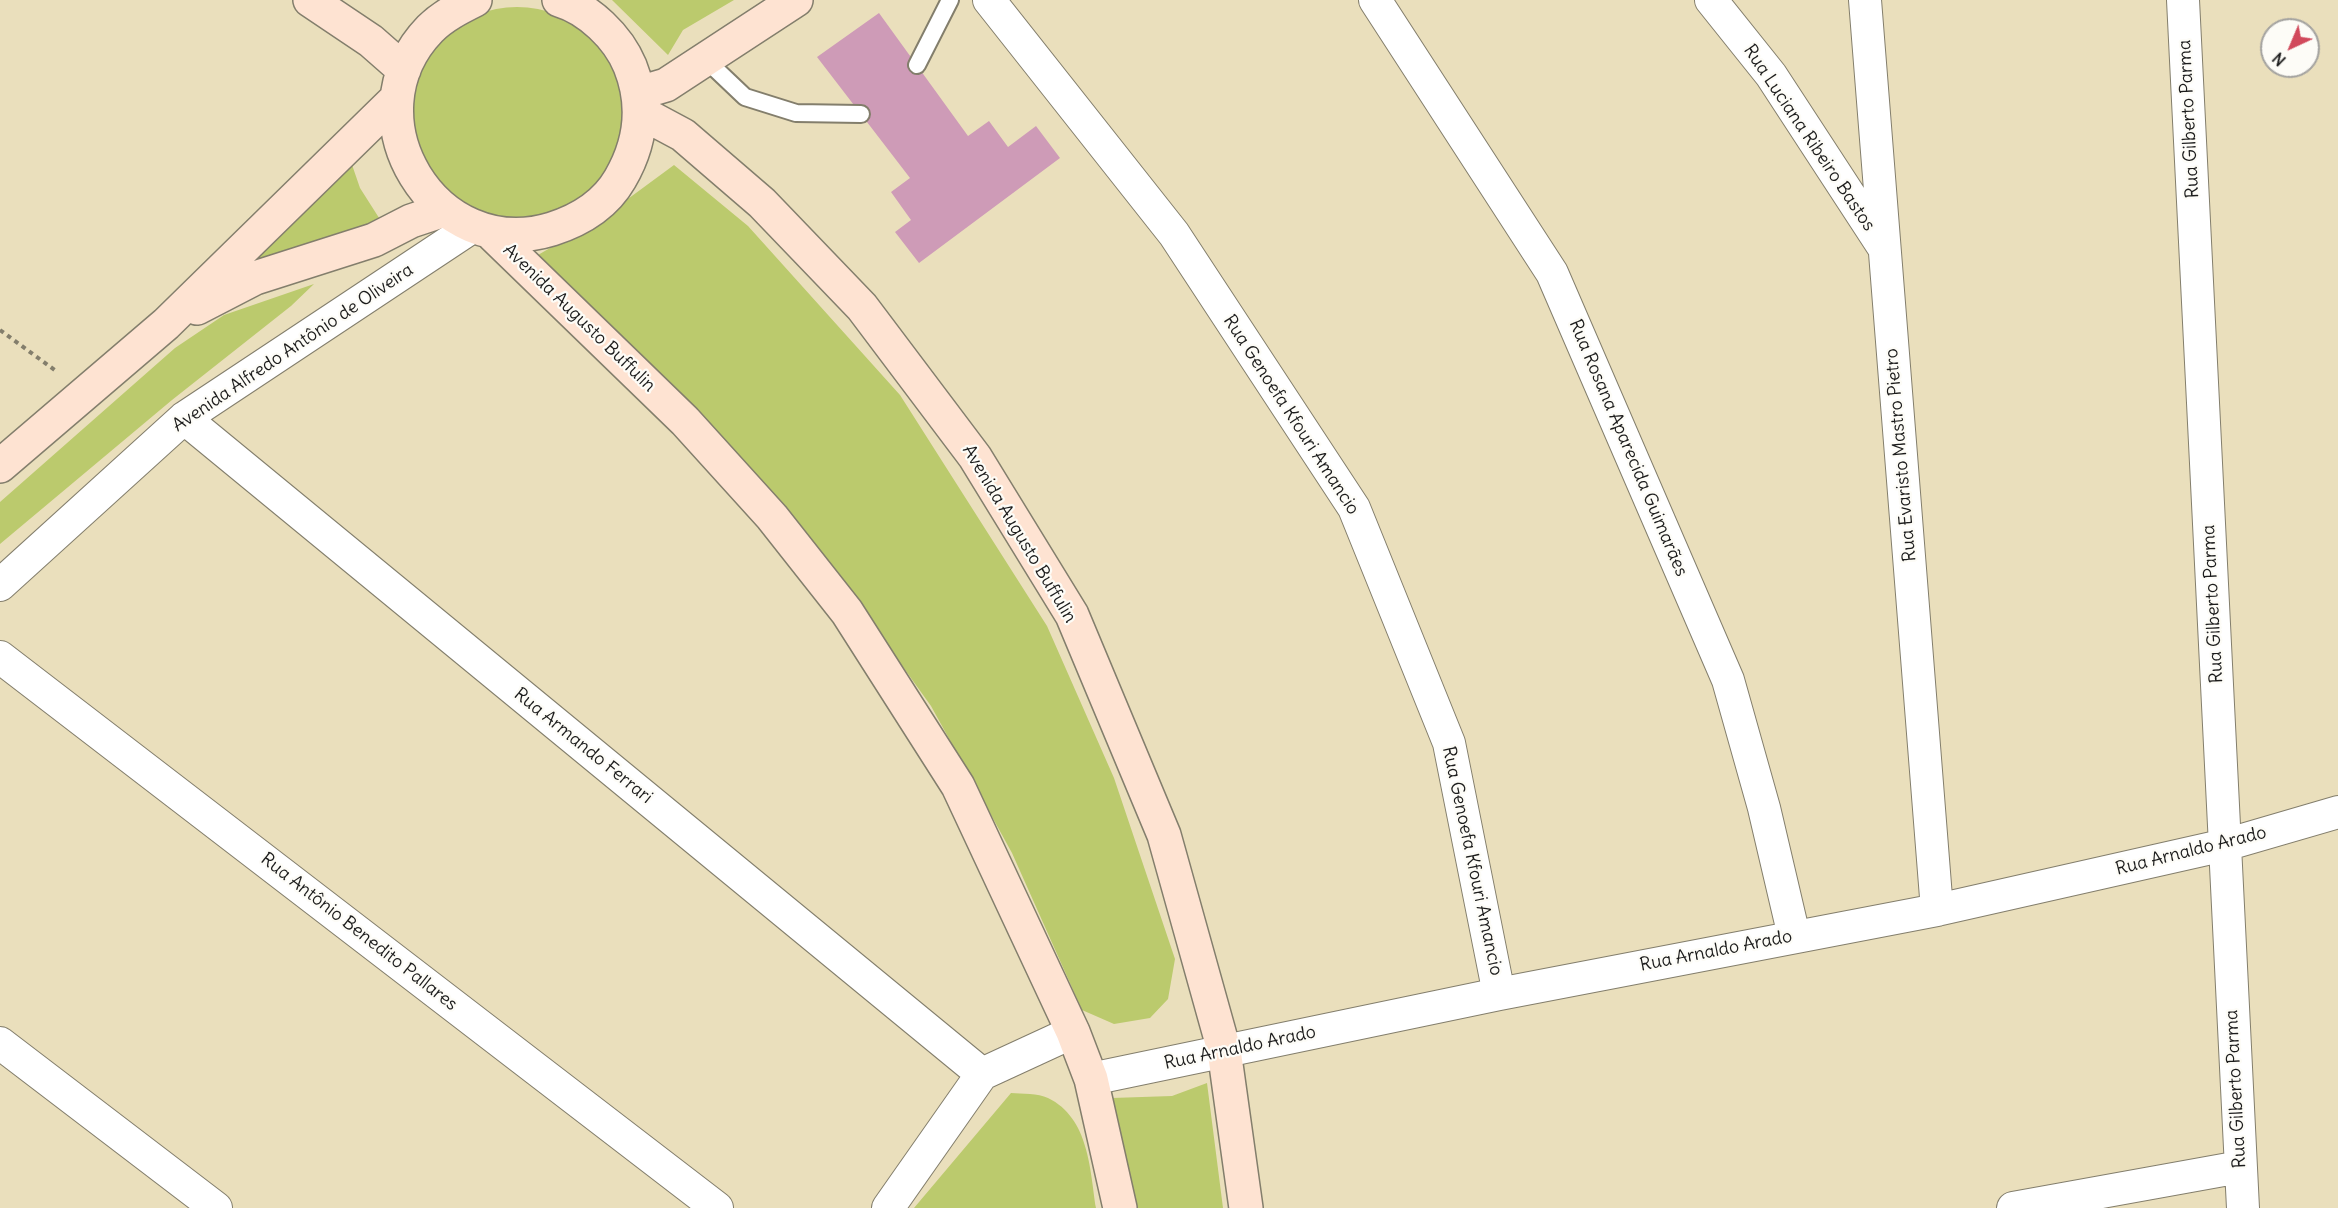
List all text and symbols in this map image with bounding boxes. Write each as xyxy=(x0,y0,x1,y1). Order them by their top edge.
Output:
north arrow xyxy=(2260,18,2320,78)
street label: Rua Gilberto Parma xyxy=(2174,39,2204,199)
street label: Rua Luciana Ribeiro Bastos xyxy=(1738,41,1880,235)
text: N xyxy=(2268,48,2290,71)
street label: Avenida Augusto Buffulin xyxy=(498,239,660,397)
street label: Avenida Alfredo Antônio de Oliveira xyxy=(169,259,417,437)
street label: Rua Genoefa Kfouri Amancio xyxy=(1218,311,1364,519)
street label: Rua Rosana Aparecida Guimarães xyxy=(1564,316,1692,580)
street label: Rua Evaristo Mastro Pietro xyxy=(1881,347,1921,563)
street label: Avenida Augusto Buffulin xyxy=(957,441,1081,627)
street label: Rua Gilberto Parma xyxy=(2198,524,2228,684)
street label: Rua Armando Ferrari xyxy=(509,684,657,808)
street label: Rua Genoefa Kfouri Amancio xyxy=(1437,744,1507,978)
street label: Rua Arnaldo Arado xyxy=(2113,822,2269,880)
street label: Rua Antônio Benedito Pallares xyxy=(256,849,462,1015)
street label: Rua Arnaldo Arado xyxy=(1638,926,1794,976)
street label: Rua Gilberto Parma xyxy=(2221,1009,2251,1169)
street label: Rua Arnaldo Arado xyxy=(1162,1021,1318,1075)

